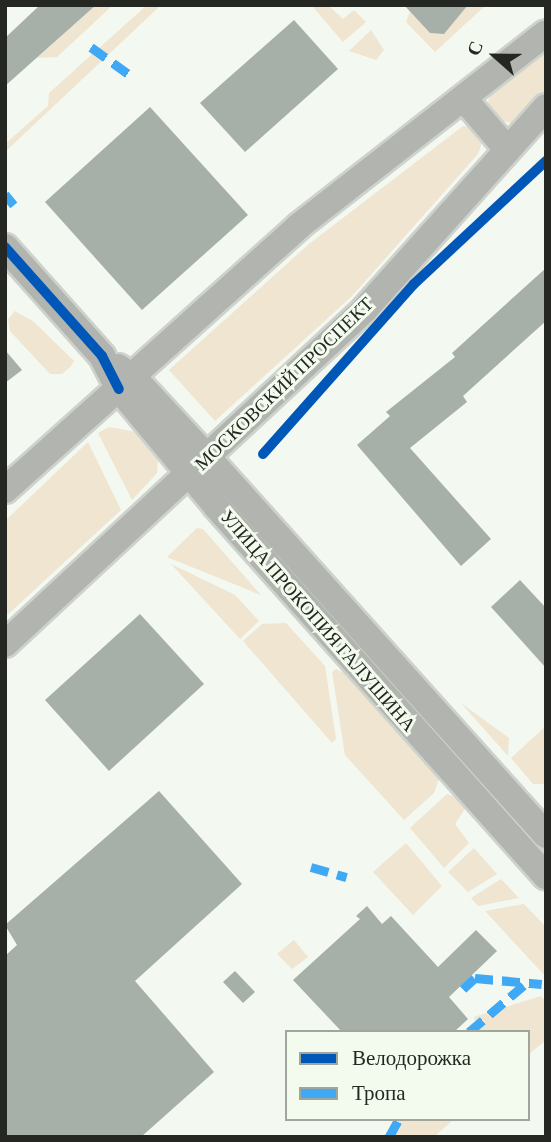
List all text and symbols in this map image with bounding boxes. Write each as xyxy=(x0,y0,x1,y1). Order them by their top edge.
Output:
north arrow xyxy=(460,21,530,91)
text: С xyxy=(463,38,487,58)
street label: МОСКОВСКИЙ ПРОСПЕКТ xyxy=(190,293,378,475)
street label: УЛИЦА ПРОКОПИЯ ГАЛУШИНА xyxy=(216,506,420,736)
legend xyxy=(285,1030,530,1121)
text: Велодорожка xyxy=(352,1046,471,1070)
text: Тропа xyxy=(352,1081,406,1105)

